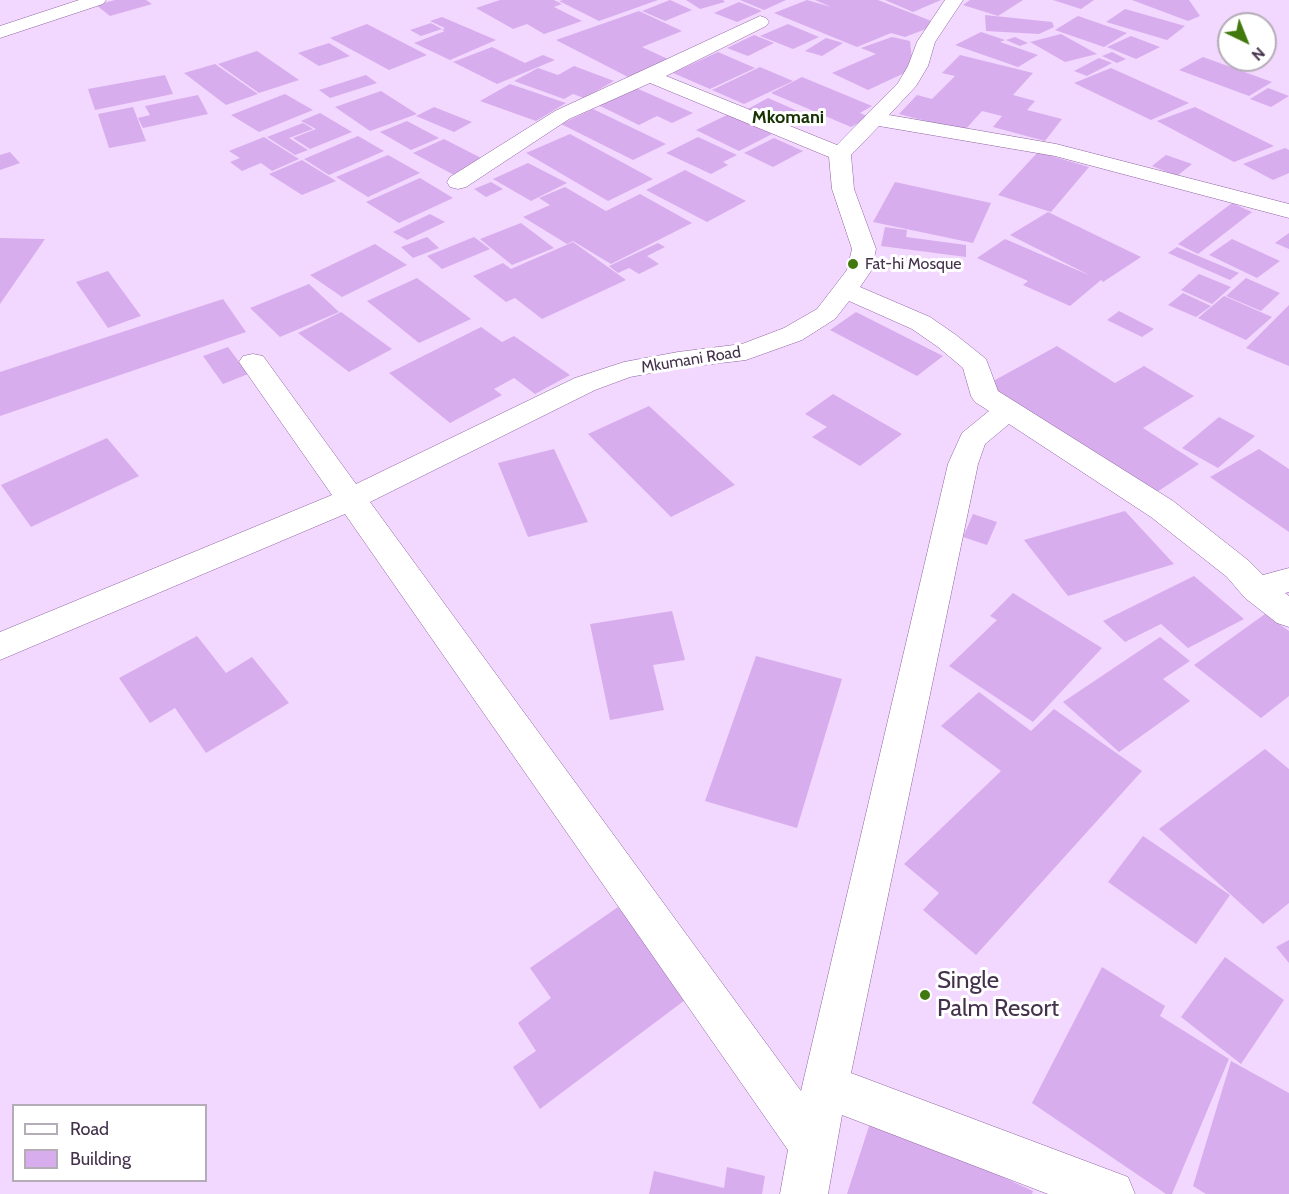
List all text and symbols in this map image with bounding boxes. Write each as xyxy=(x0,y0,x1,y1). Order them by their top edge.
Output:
north arrow xyxy=(1217,12,1277,72)
text: N xyxy=(1248,43,1269,65)
district label: Mkomani xyxy=(752,107,824,129)
place label: Fat-hi Mosque xyxy=(865,254,962,274)
marker: Fat-hi Mosque xyxy=(846,257,860,271)
street label: Mkumani Road xyxy=(640,343,742,377)
place label: Single Palm Resort xyxy=(937,967,1059,1023)
marker: Single Palm Resort xyxy=(918,988,932,1002)
legend xyxy=(12,1104,207,1182)
text: Road xyxy=(70,1118,109,1140)
text: Building xyxy=(70,1148,131,1170)

